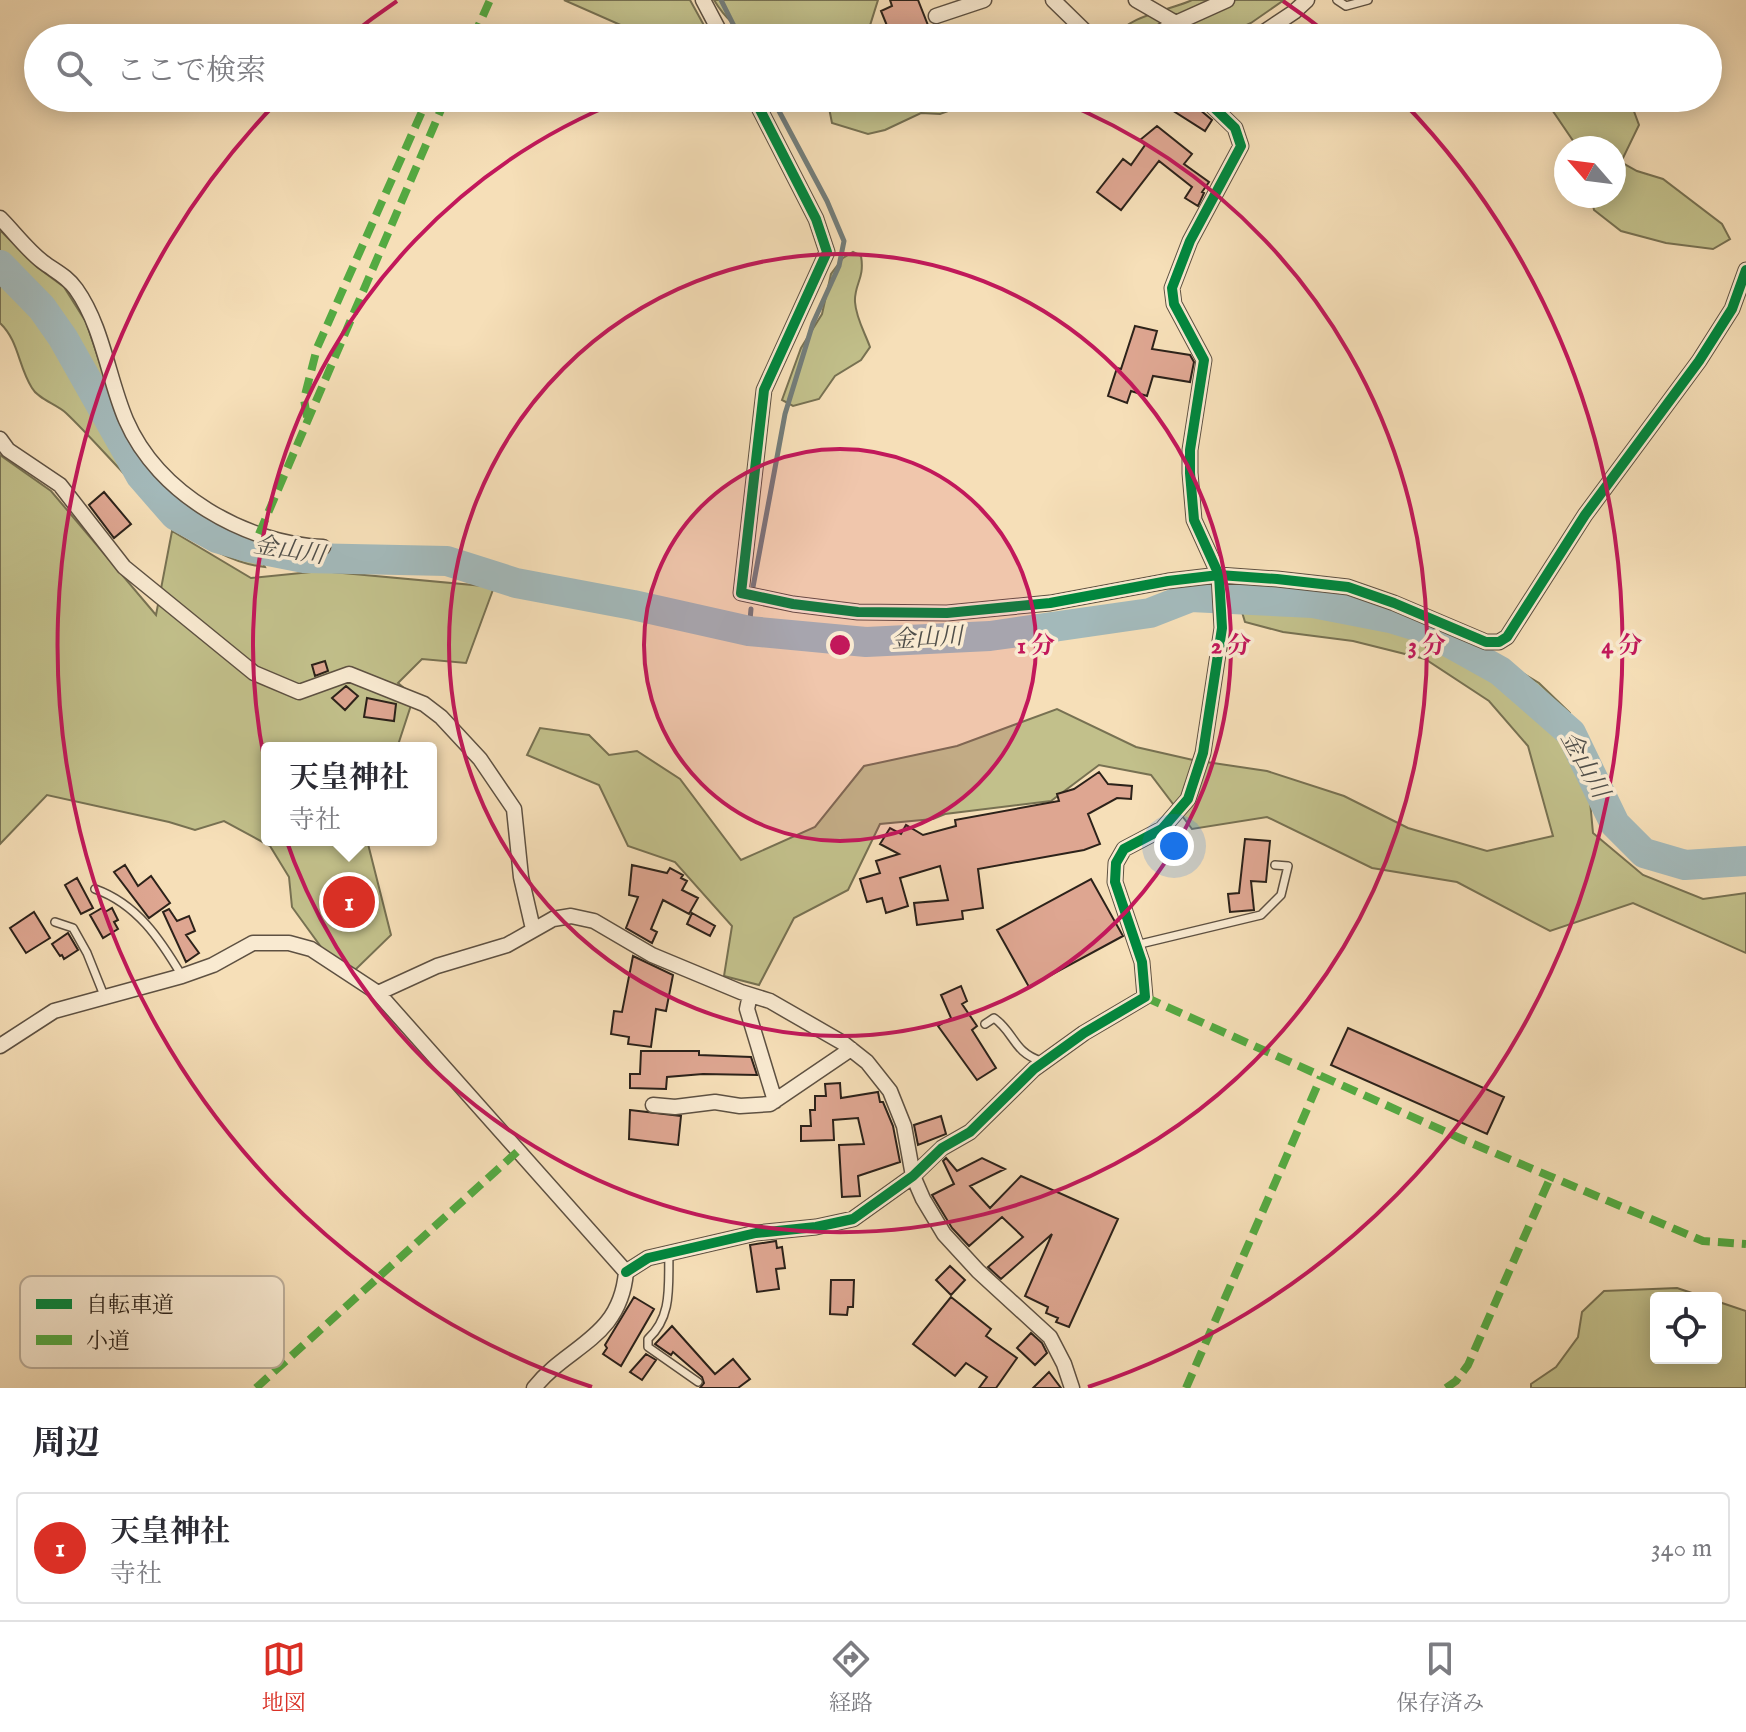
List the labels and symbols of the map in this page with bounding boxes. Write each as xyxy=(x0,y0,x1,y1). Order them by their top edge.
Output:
north arrow xyxy=(1554,136,1626,208)
water label: 金山川 xyxy=(251,530,330,572)
water label: 金山川 xyxy=(890,621,967,656)
centre of rings xyxy=(826,631,854,659)
text: 1 分 xyxy=(1017,631,1055,662)
text: 2 分 xyxy=(1211,631,1251,662)
text: 3 分 xyxy=(1408,631,1446,662)
text: 4 分 xyxy=(1601,631,1643,662)
water label: 金山川 xyxy=(1553,726,1616,807)
your location xyxy=(1154,826,1194,866)
pin: 1 xyxy=(323,872,375,932)
legend xyxy=(20,1276,284,1368)
text: 自転車道 xyxy=(86,1292,174,1320)
text: 小道 xyxy=(86,1328,130,1356)

